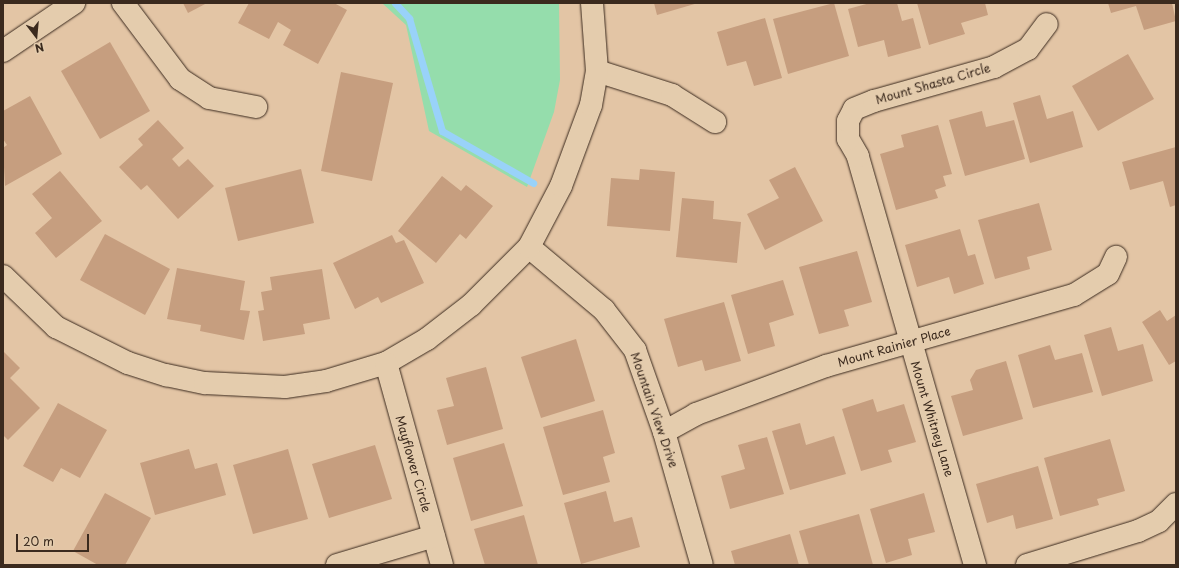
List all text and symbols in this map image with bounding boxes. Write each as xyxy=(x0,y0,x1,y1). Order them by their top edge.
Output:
north arrow xyxy=(16,16,56,56)
text: N xyxy=(33,39,46,57)
street label: Mount Shasta Circle xyxy=(874,61,992,107)
street label: Mount Rainier Place xyxy=(836,324,952,370)
street label: Mountain View Drive xyxy=(628,351,680,469)
street label: Mount Whitney Lane xyxy=(907,359,957,479)
street label: Mayflower Circle xyxy=(392,414,434,514)
scale bar xyxy=(18,526,91,552)
text: 20 m xyxy=(23,532,54,550)

